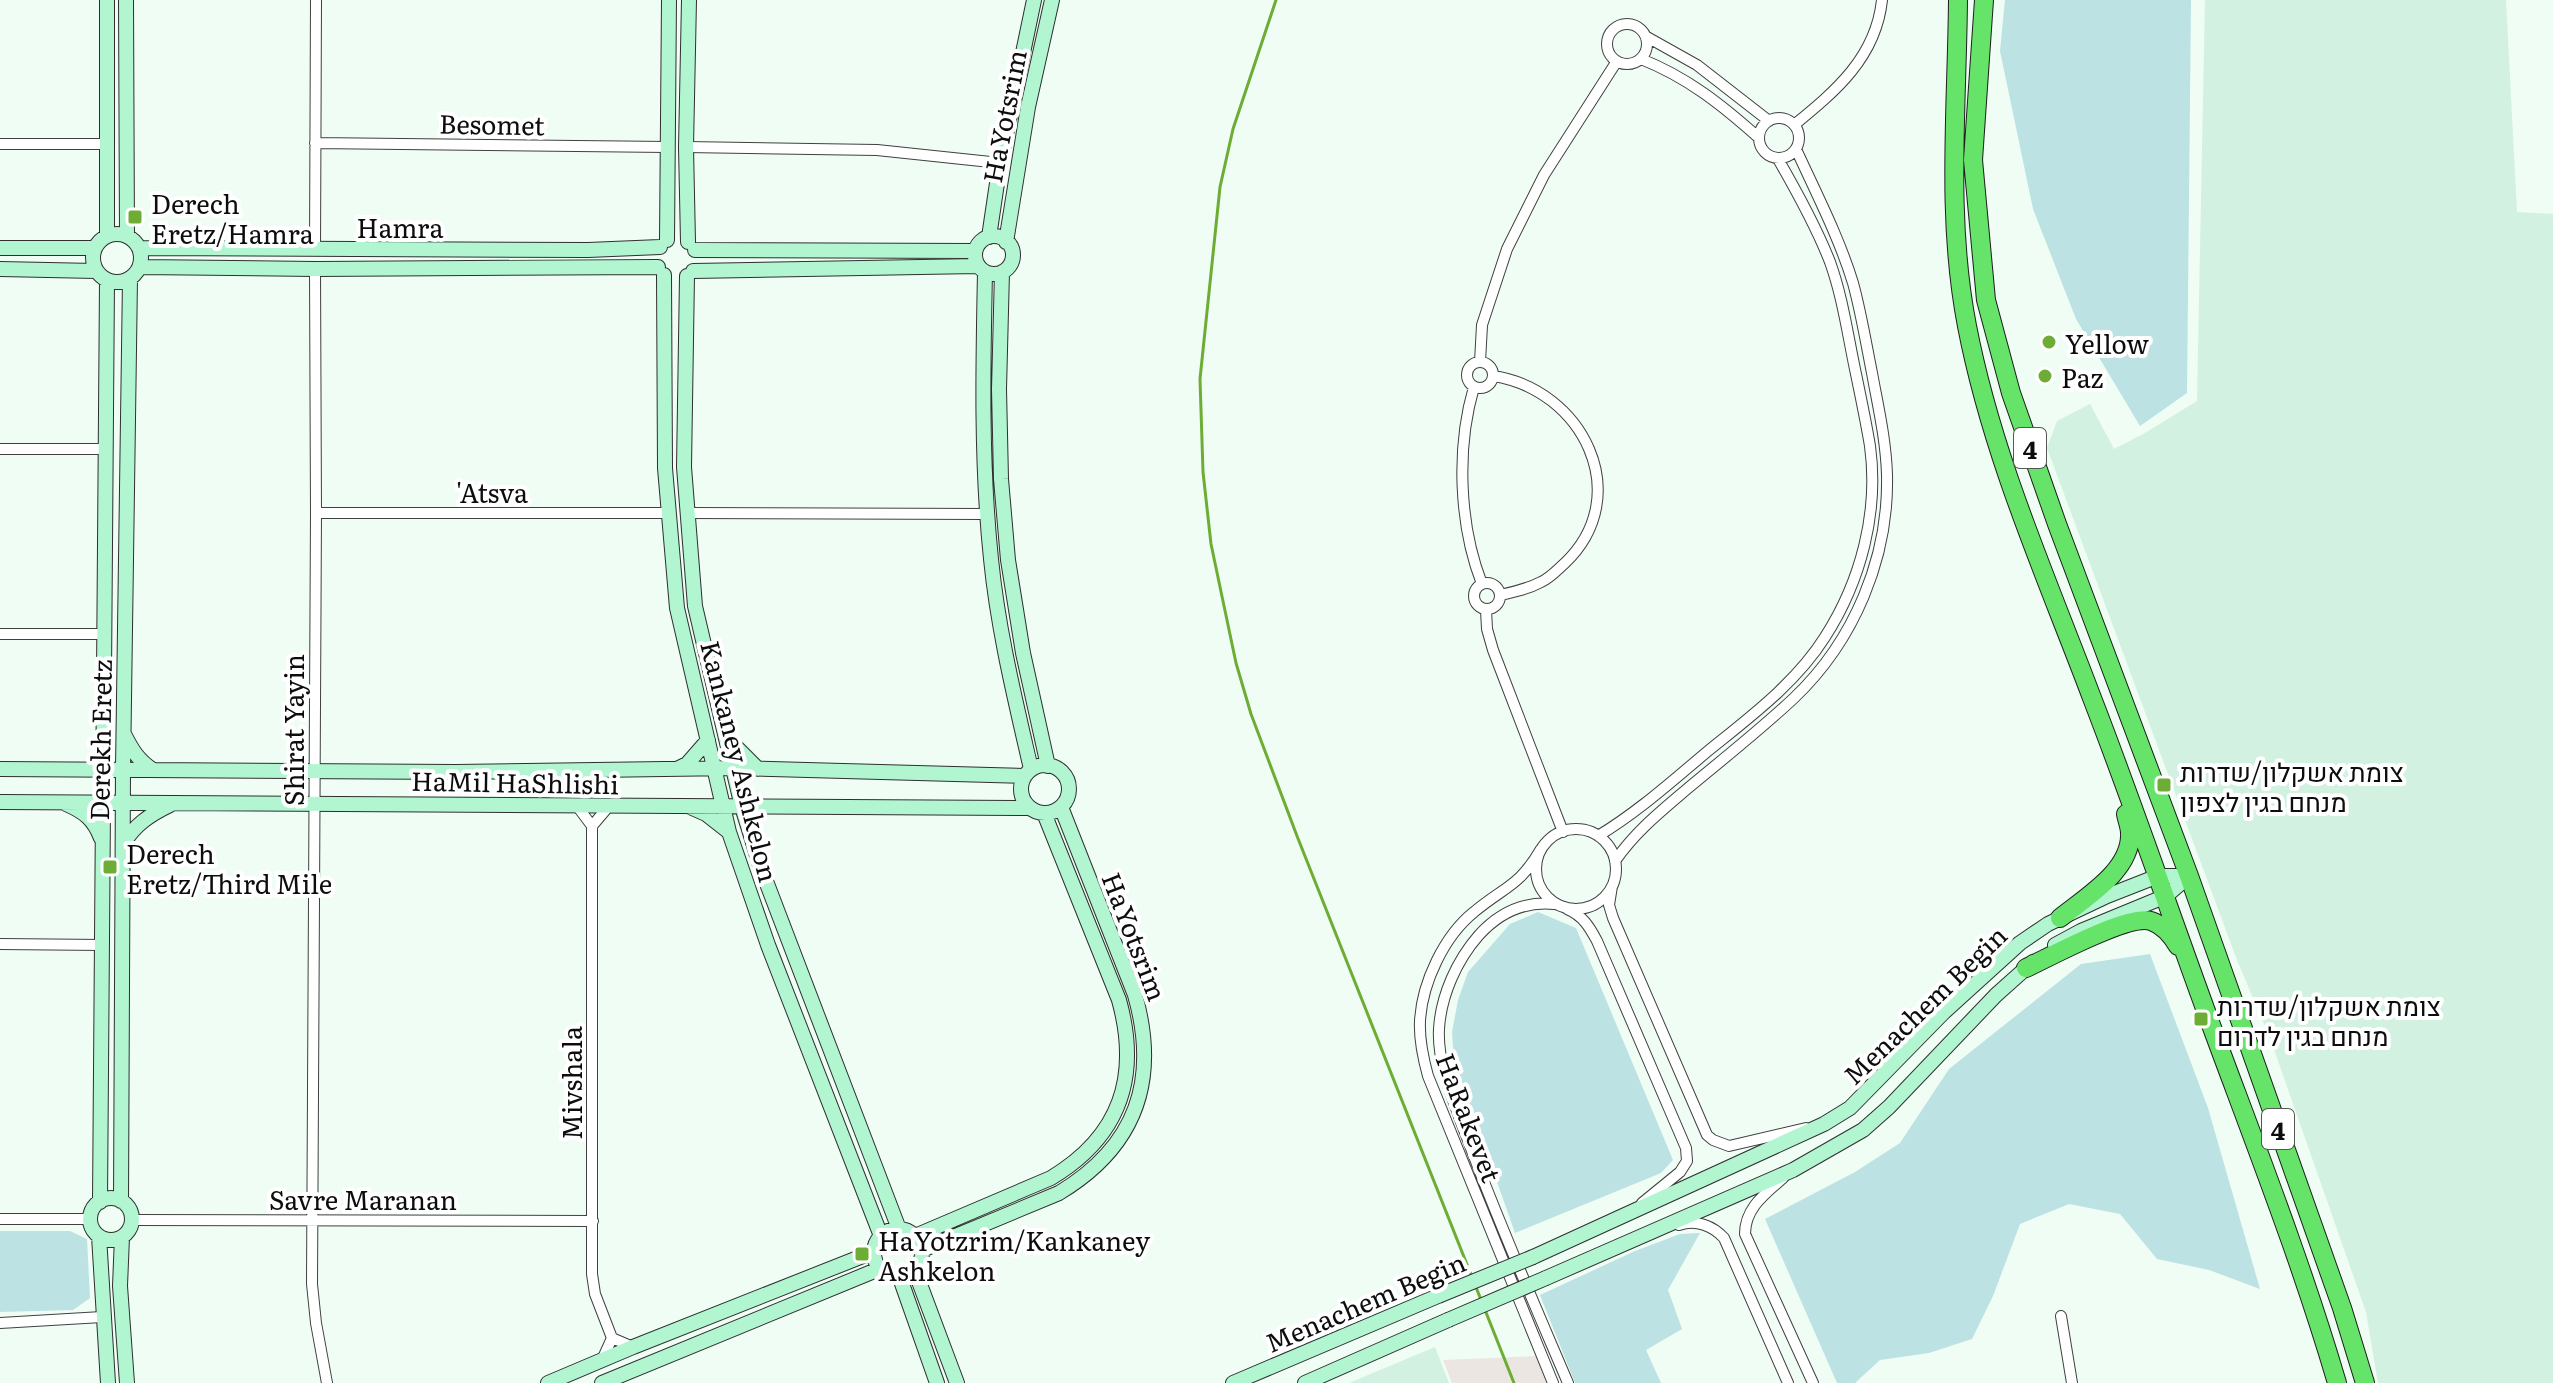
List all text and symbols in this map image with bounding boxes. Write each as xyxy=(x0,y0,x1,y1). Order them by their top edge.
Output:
street label: HaYotsrim xyxy=(971,46,1035,186)
street label: Besomet xyxy=(439,103,546,143)
place label: Derech Eretz/Hamra xyxy=(151,183,314,252)
street label: Hamra xyxy=(357,207,443,246)
marker: Derech Eretz/Hamra xyxy=(126,208,144,226)
place label: Yellow xyxy=(2065,323,2149,362)
marker: Yellow xyxy=(2040,333,2058,351)
place label: Paz xyxy=(2061,357,2103,396)
marker: Paz xyxy=(2036,367,2054,385)
road number: 4 xyxy=(2014,428,2046,468)
street label: 'Atsva xyxy=(456,472,528,511)
street label: Kankaney Ashkelon xyxy=(692,636,790,886)
street label: Shirat Yayin xyxy=(273,654,312,806)
street label: Derekh Eretz xyxy=(78,659,120,821)
place label: צומת אשקלון/שדרות מנחם בגין לצפון xyxy=(2180,751,2404,820)
street label: HaMil HaShlishi xyxy=(411,760,620,802)
marker: צומת אשקלון/שדרות מנחם בגין לצפון xyxy=(2155,776,2173,794)
place label: Derech Eretz/Third Mile xyxy=(126,833,332,902)
marker: Derech Eretz/Third Mile xyxy=(101,858,119,876)
street label: HaYotsrim xyxy=(1094,866,1178,1006)
street label: Menachem Begin xyxy=(1833,916,2015,1092)
place label: צומת אשקלון/שדרות מנחם בגין לדרום xyxy=(2217,985,2441,1054)
marker: צומת אשקלון/שדרות מנחם בגין לדרום xyxy=(2192,1010,2210,1028)
street label: Mivshala xyxy=(551,1026,590,1140)
street label: HaRakevet xyxy=(1428,1047,1513,1188)
road number: 4 xyxy=(2262,1109,2294,1149)
street label: Savre Maranan xyxy=(269,1179,457,1218)
place label: HaYotzrim/Kankaney Ashkelon xyxy=(878,1220,1150,1289)
street label: Menachem Begin xyxy=(1259,1241,1471,1361)
marker: HaYotzrim/Kankaney Ashkelon xyxy=(853,1245,871,1263)

